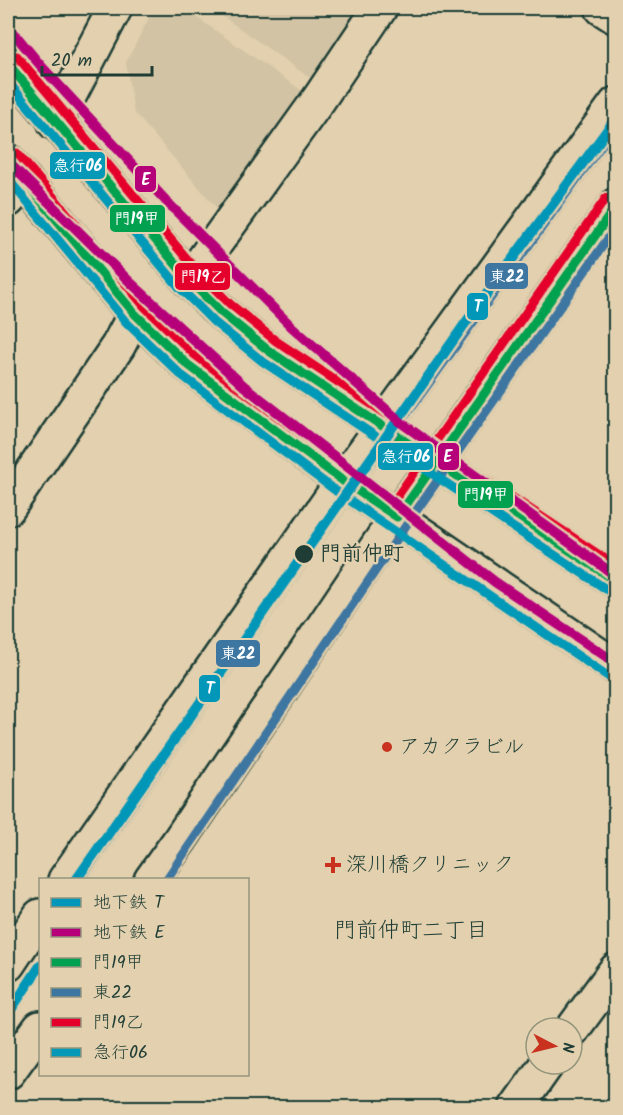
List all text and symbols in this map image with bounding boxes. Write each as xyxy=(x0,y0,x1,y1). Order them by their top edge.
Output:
scale bar xyxy=(42,39,152,77)
text: 20 m xyxy=(51,47,92,76)
line badge: 急行06 xyxy=(49,151,106,180)
text: 急行06 xyxy=(54,154,103,179)
line badge: E xyxy=(134,165,157,193)
text: E xyxy=(142,168,152,193)
line badge: 門19甲 xyxy=(109,204,166,233)
text: 門19甲 xyxy=(115,207,159,232)
line badge: 門19乙 xyxy=(174,262,231,291)
line badge: 東22 xyxy=(484,262,529,290)
text: 門19乙 xyxy=(181,265,225,290)
text: 東22 xyxy=(490,265,524,290)
line badge: T xyxy=(466,292,489,321)
text: T xyxy=(474,295,484,320)
line badge: 急行06 xyxy=(377,442,434,471)
line badge: E xyxy=(437,442,460,471)
text: 急行06 xyxy=(382,445,431,470)
text: E xyxy=(444,445,454,470)
line badge: 門19甲 xyxy=(457,480,514,509)
text: 門19甲 xyxy=(464,483,508,508)
place label: 門前仲町 xyxy=(320,538,404,571)
marker: 門前仲町 xyxy=(293,543,315,565)
line badge: 東22 xyxy=(215,639,261,668)
text: 東22 xyxy=(221,642,255,667)
line badge: T xyxy=(198,674,221,703)
text: T xyxy=(206,677,216,702)
place label: アカクラビル xyxy=(399,731,525,764)
marker: アカクラビル xyxy=(380,740,394,754)
place label: 深川橋クリニック xyxy=(346,849,514,882)
marker: 深川橋クリニック xyxy=(324,856,342,874)
legend xyxy=(39,878,249,1076)
text: 地下鉄 T xyxy=(93,889,165,918)
district label: 門前仲町二丁目 xyxy=(334,914,488,949)
text: 地下鉄 E xyxy=(93,919,165,948)
text: 門19甲 xyxy=(93,949,143,978)
text: 東22 xyxy=(93,979,132,1008)
text: 門19乙 xyxy=(93,1009,143,1038)
north arrow xyxy=(524,1016,584,1076)
text: 急行06 xyxy=(93,1039,148,1068)
text: N xyxy=(554,1041,580,1054)

